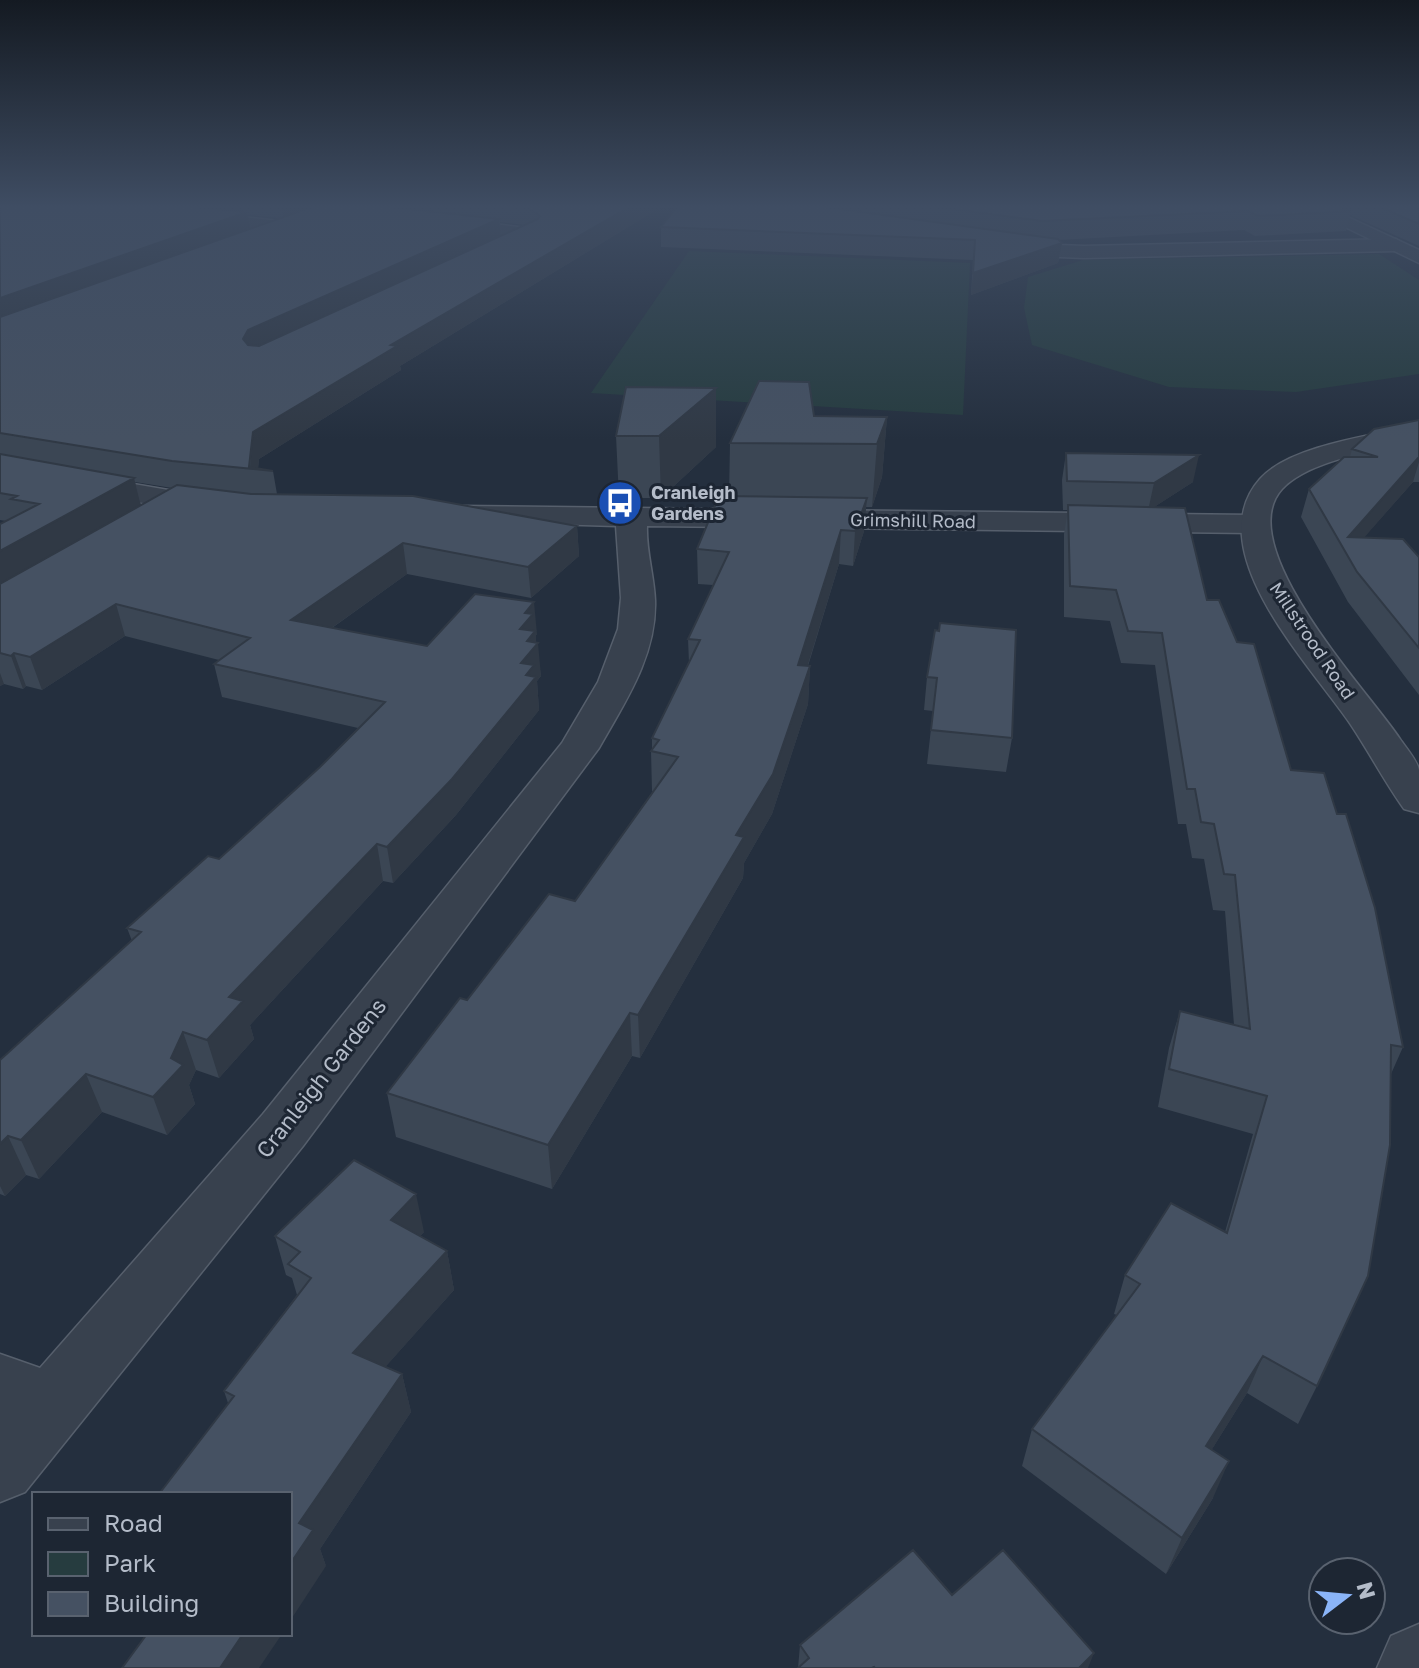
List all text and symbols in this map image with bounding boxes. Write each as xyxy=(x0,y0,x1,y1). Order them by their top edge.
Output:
bus stop icon: Cranleigh Gardens xyxy=(596,479,644,527)
place label: Cranleigh Gardens xyxy=(651,481,735,524)
street label: Grimshill Road xyxy=(850,508,976,532)
street label: Millstrood Road xyxy=(1265,578,1360,703)
street label: Cranleigh Gardens xyxy=(250,993,391,1163)
legend xyxy=(32,1492,292,1636)
text: Road xyxy=(104,1508,163,1537)
text: Park xyxy=(104,1548,156,1577)
north arrow xyxy=(1307,1556,1387,1636)
text: N xyxy=(1351,1579,1382,1602)
text: Building xyxy=(104,1588,199,1617)

